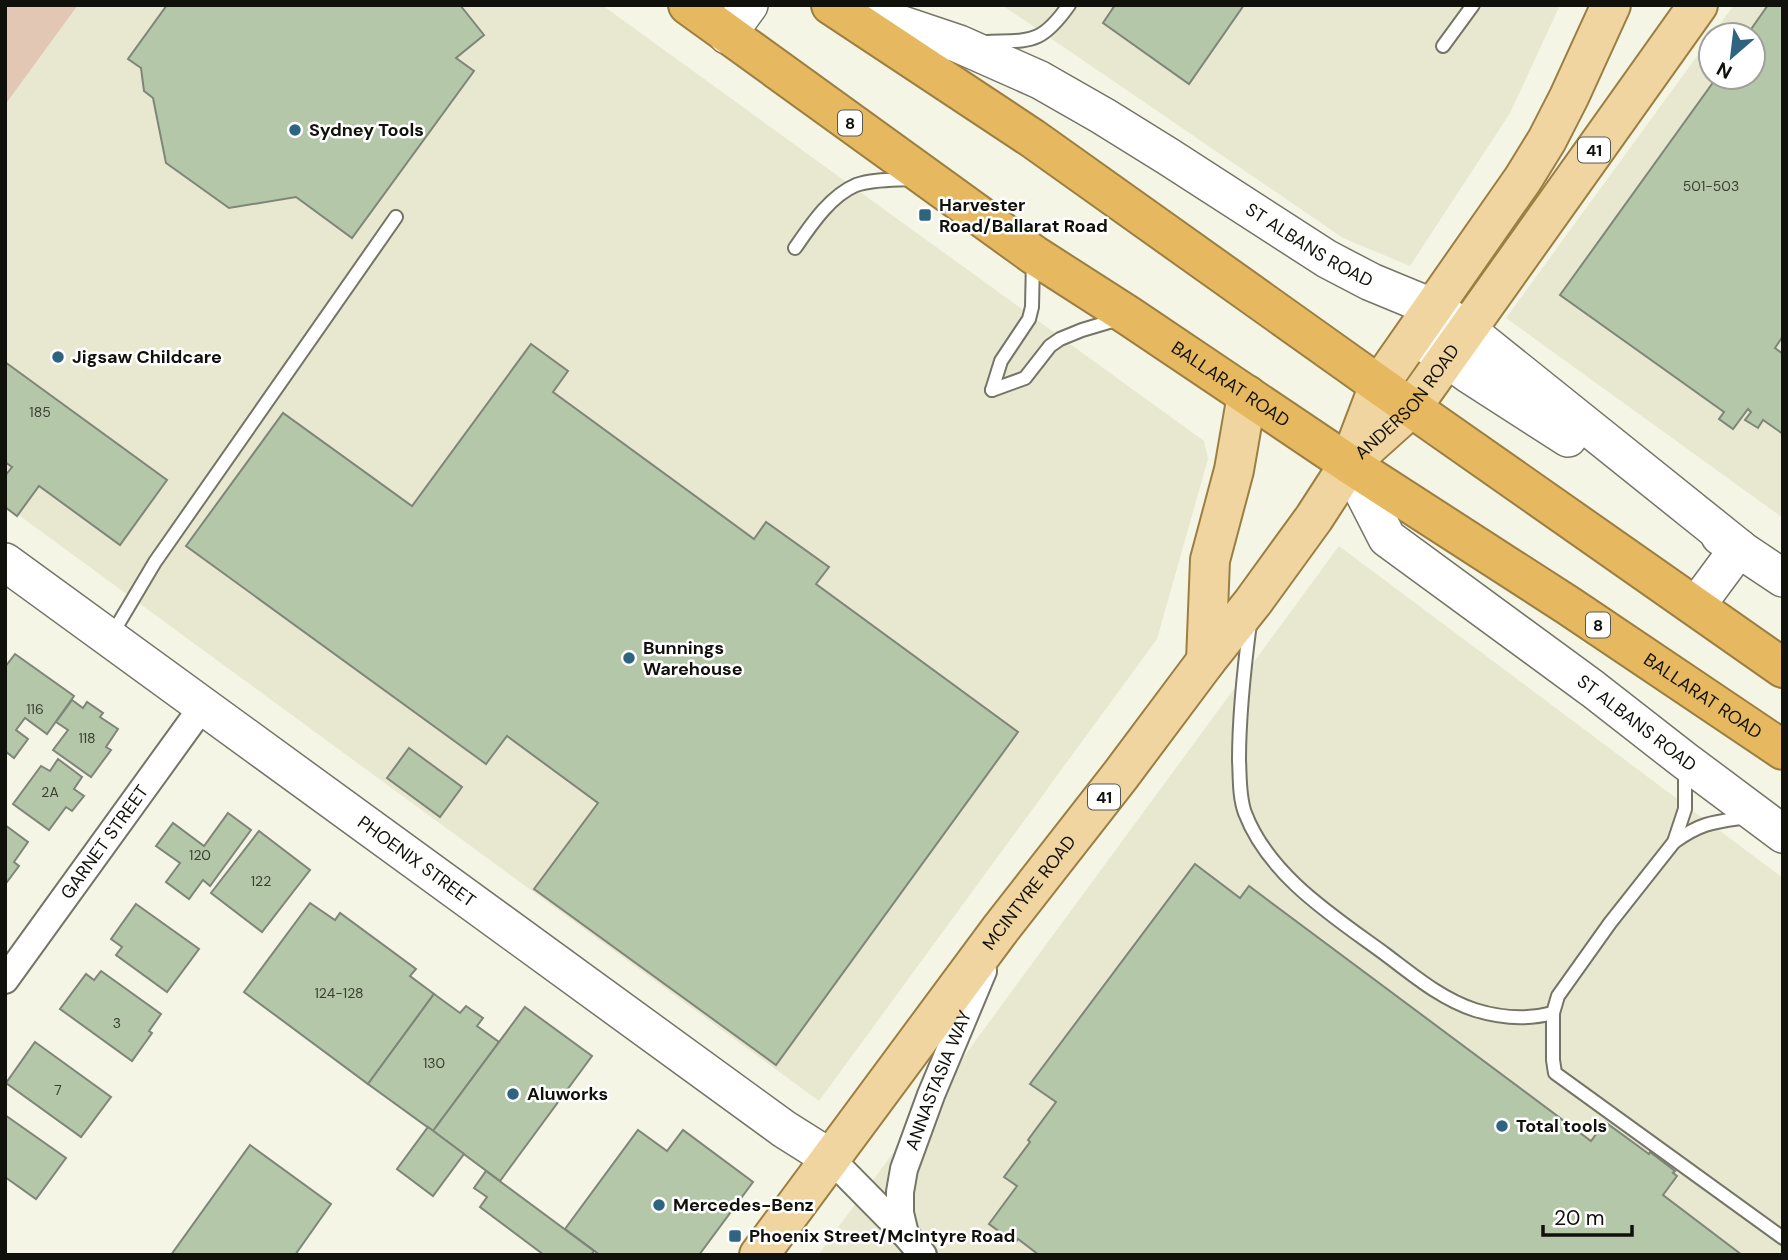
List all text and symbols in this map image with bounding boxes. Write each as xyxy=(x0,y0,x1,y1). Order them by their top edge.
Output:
north arrow xyxy=(1697,21,1767,91)
text: N xyxy=(1712,56,1736,85)
road number: 8 xyxy=(838,111,862,136)
place label: Sydney Tools xyxy=(309,118,424,142)
marker: Sydney Tools xyxy=(287,122,303,138)
road number: 41 xyxy=(1578,138,1610,162)
house number: 501-503 xyxy=(1683,177,1739,195)
place label: Harvester Road/Ballarat Road xyxy=(939,193,1108,238)
street label: ST ALBANS ROAD xyxy=(1241,198,1377,293)
marker: Harvester Road/Ballarat Road xyxy=(917,207,933,223)
street label: BALLARAT ROAD xyxy=(1167,336,1294,433)
street label: ANDERSON ROAD xyxy=(1350,339,1465,465)
place label: Jigsaw Childcare xyxy=(72,345,222,369)
marker: Jigsaw Childcare xyxy=(50,349,66,365)
house number: 185 xyxy=(29,403,51,421)
road number: 8 xyxy=(1586,612,1610,638)
place label: Bunnings Warehouse xyxy=(643,636,743,681)
street label: BALLARAT ROAD xyxy=(1639,648,1767,744)
marker: Bunnings Warehouse xyxy=(621,650,637,666)
street label: ST ALBANS ROAD xyxy=(1572,669,1701,777)
house number: 116 xyxy=(26,700,44,718)
house number: 118 xyxy=(78,729,96,747)
street label: GARNET STREET xyxy=(55,780,154,904)
house number: 2A xyxy=(41,783,59,801)
road number: 41 xyxy=(1088,784,1120,810)
street label: PHOENIX STREET xyxy=(353,810,480,913)
street label: MCINTYRE ROAD xyxy=(977,830,1081,955)
house number: 120 xyxy=(189,846,211,864)
house number: 122 xyxy=(251,872,271,890)
house number: 124-128 xyxy=(315,984,363,1002)
street label: ANNASTASIA WAY xyxy=(900,1006,977,1153)
house number: 3 xyxy=(113,1014,121,1032)
house number: 130 xyxy=(423,1054,445,1072)
house number: 7 xyxy=(54,1081,62,1099)
place label: Aluworks xyxy=(527,1082,608,1106)
marker: Aluworks xyxy=(505,1086,521,1102)
place label: Total tools xyxy=(1516,1114,1607,1138)
marker: Total tools xyxy=(1494,1118,1510,1134)
place label: Mercedes-Benz xyxy=(673,1193,814,1217)
scale bar xyxy=(1543,1194,1632,1238)
marker: Mercedes-Benz xyxy=(651,1197,667,1213)
text: 20 m xyxy=(1554,1204,1605,1232)
place label: Phoenix Street/McIntyre Road xyxy=(749,1224,1015,1248)
marker: Phoenix Street/McIntyre Road xyxy=(727,1228,743,1244)

